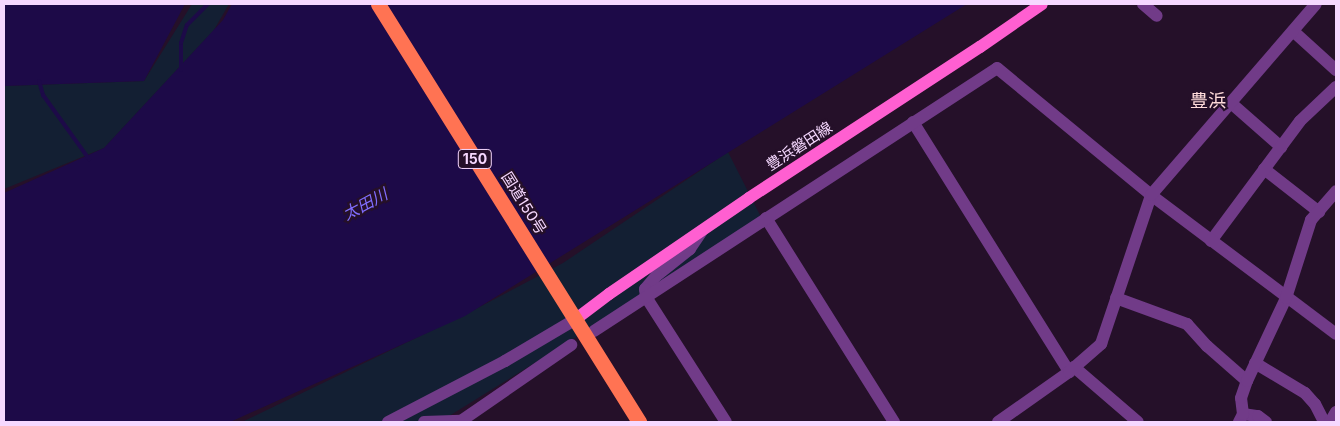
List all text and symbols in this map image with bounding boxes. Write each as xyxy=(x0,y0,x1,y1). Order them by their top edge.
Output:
district label: 豊浜 xyxy=(1190,90,1226,112)
street label: 豊浜磐田線 xyxy=(763,118,835,174)
road number: 150 xyxy=(458,148,492,170)
street label: 国道150号 xyxy=(498,169,550,237)
water label: 太田川 xyxy=(339,184,391,224)

